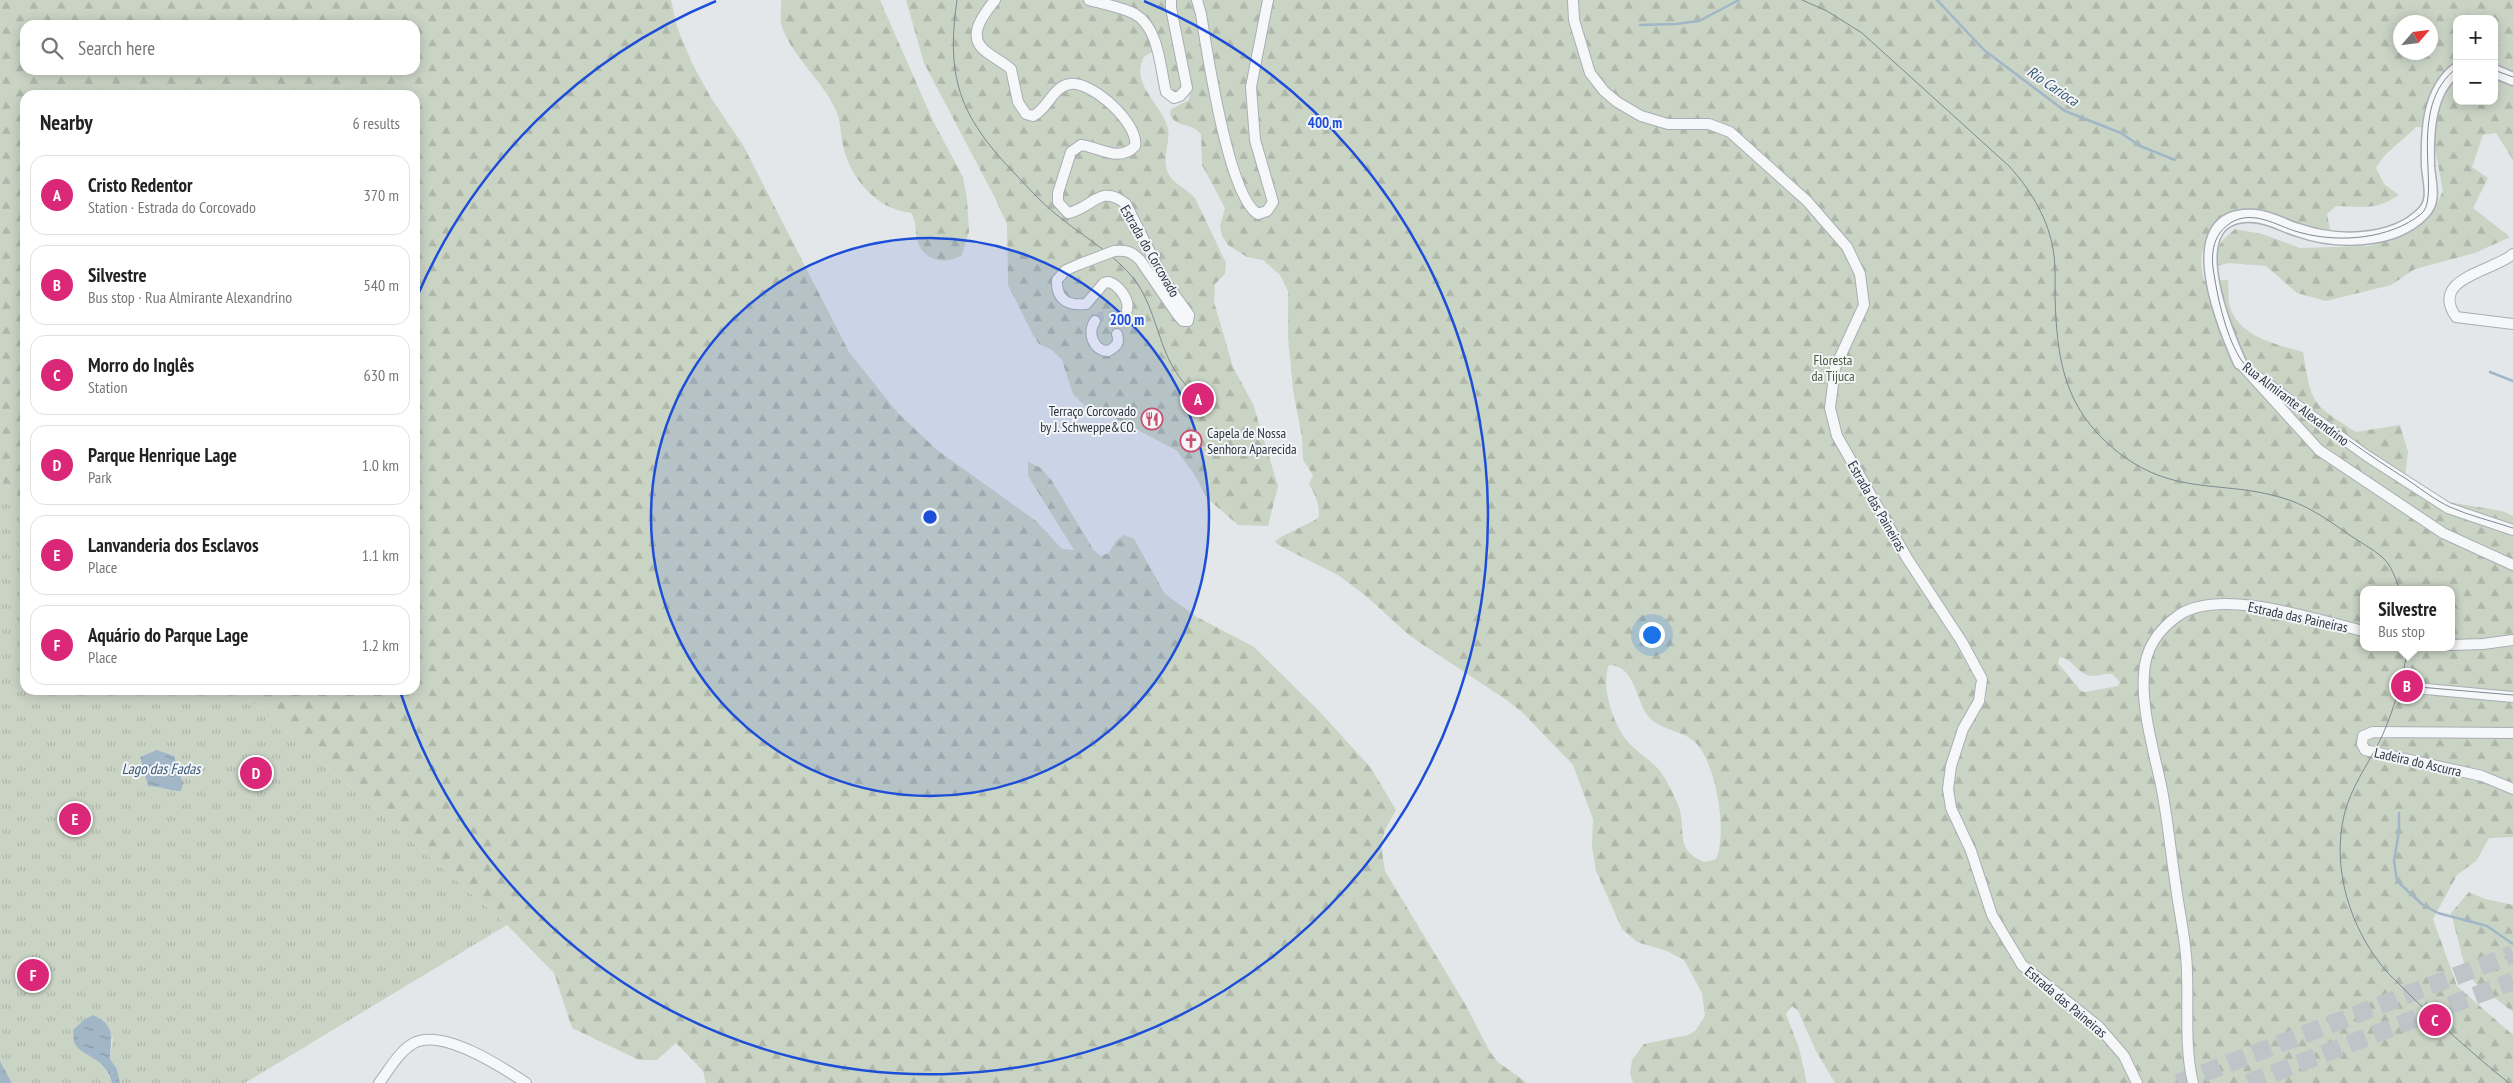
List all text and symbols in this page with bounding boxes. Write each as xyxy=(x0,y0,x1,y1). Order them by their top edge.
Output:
north arrow xyxy=(2393,15,2438,60)
map controls xyxy=(2453,15,2498,105)
button: + xyxy=(2453,15,2498,60)
search box xyxy=(20,20,420,75)
icon: search xyxy=(38,34,66,62)
text: Search here xyxy=(78,36,155,60)
button: − xyxy=(2453,60,2498,105)
water label: Rio Carioca xyxy=(2024,62,2083,111)
text: Nearby xyxy=(40,109,93,136)
text: 6 results xyxy=(353,113,400,133)
text: 400 m xyxy=(1308,113,1342,132)
text: Cristo Redentor xyxy=(88,173,193,197)
text: A xyxy=(53,185,61,205)
text: 370 m xyxy=(364,185,399,205)
text: Station · Estrada do Corcovado xyxy=(88,197,256,217)
street label: Estrada do Corcovado xyxy=(1116,202,1184,300)
text: Silvestre xyxy=(88,263,147,287)
text: B xyxy=(53,275,61,295)
text: 540 m xyxy=(364,275,399,295)
text: Bus stop · Rua Almirante Alexandrino xyxy=(88,287,292,307)
text: 200 m xyxy=(1110,310,1144,329)
park label: Floresta da Tijuca xyxy=(1811,351,1855,385)
text: Morro do Inglês xyxy=(88,353,194,377)
street label: Rua Almirante Alexandrino xyxy=(2239,358,2353,450)
text: C xyxy=(53,365,61,385)
text: 630 m xyxy=(364,365,399,385)
text: Station xyxy=(88,377,127,397)
pin: A xyxy=(1182,380,1214,418)
place label: Terraço Corcovado by J. Schweppe&CO. xyxy=(1040,402,1136,436)
restaurant icon: Terraço Corcovado by J. Schweppe&CO. xyxy=(1140,407,1164,431)
place label: Capela de Nossa Senhora Aparecida xyxy=(1207,424,1297,458)
church icon: Capela de Nossa Senhora Aparecida xyxy=(1179,429,1203,453)
text: Parque Henrique Lage xyxy=(88,443,237,467)
text: D xyxy=(53,455,61,475)
text: 1.0 km xyxy=(362,455,399,475)
street label: Estrada das Paineiras xyxy=(1844,457,1910,555)
text: Park xyxy=(88,467,112,487)
centre of rings xyxy=(921,508,939,526)
text: Lanvanderia dos Esclavos xyxy=(88,533,259,557)
text: E xyxy=(54,545,60,565)
text: 1.1 km xyxy=(362,545,399,565)
text: Place xyxy=(88,557,117,577)
popup xyxy=(2360,586,2455,651)
text: Silvestre xyxy=(2378,597,2437,621)
street label: Estrada das Paineiras xyxy=(2246,598,2350,636)
text: Bus stop xyxy=(2378,621,2425,641)
your location xyxy=(1639,622,1665,648)
text: Aquário do Parque Lage xyxy=(88,623,248,647)
text: F xyxy=(54,635,60,655)
text: 1.2 km xyxy=(362,635,399,655)
text: Place xyxy=(88,647,117,667)
pin: B xyxy=(2391,667,2423,705)
street label: Ladeira do Ascurra xyxy=(2373,743,2463,781)
pin: D xyxy=(240,754,272,792)
water label: Lago das Fadas xyxy=(122,759,202,778)
pin: E xyxy=(59,800,91,838)
pin: F xyxy=(17,956,49,994)
street label: Estrada das Paineiras xyxy=(2021,962,2111,1042)
pin: C xyxy=(2419,1001,2451,1039)

